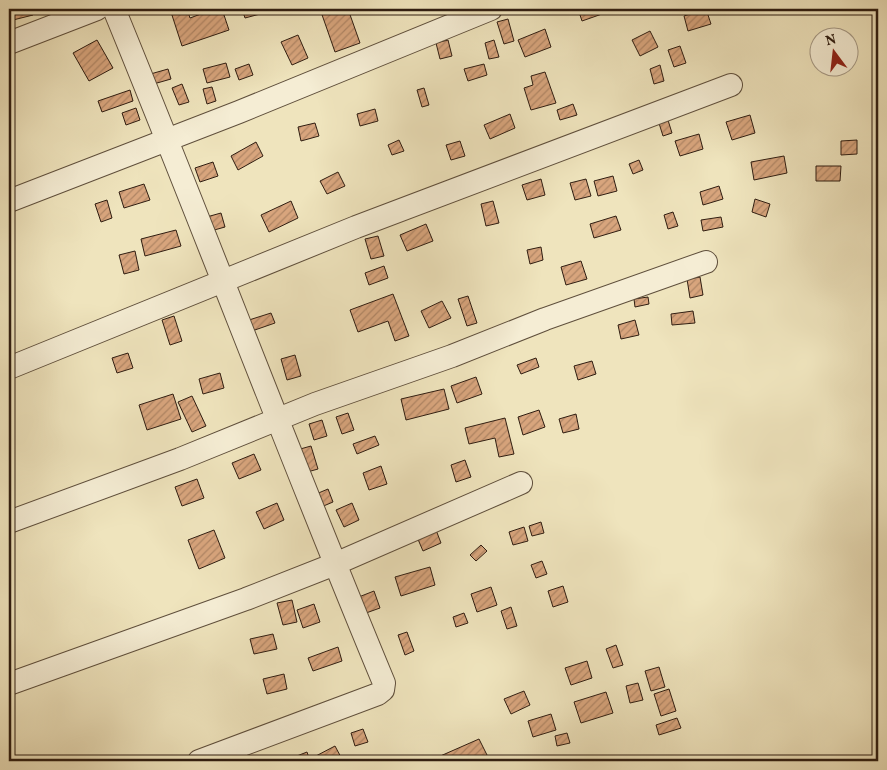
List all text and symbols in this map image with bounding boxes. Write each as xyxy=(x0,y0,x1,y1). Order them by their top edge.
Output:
north arrow xyxy=(810,28,860,78)
text: N xyxy=(824,30,838,51)

